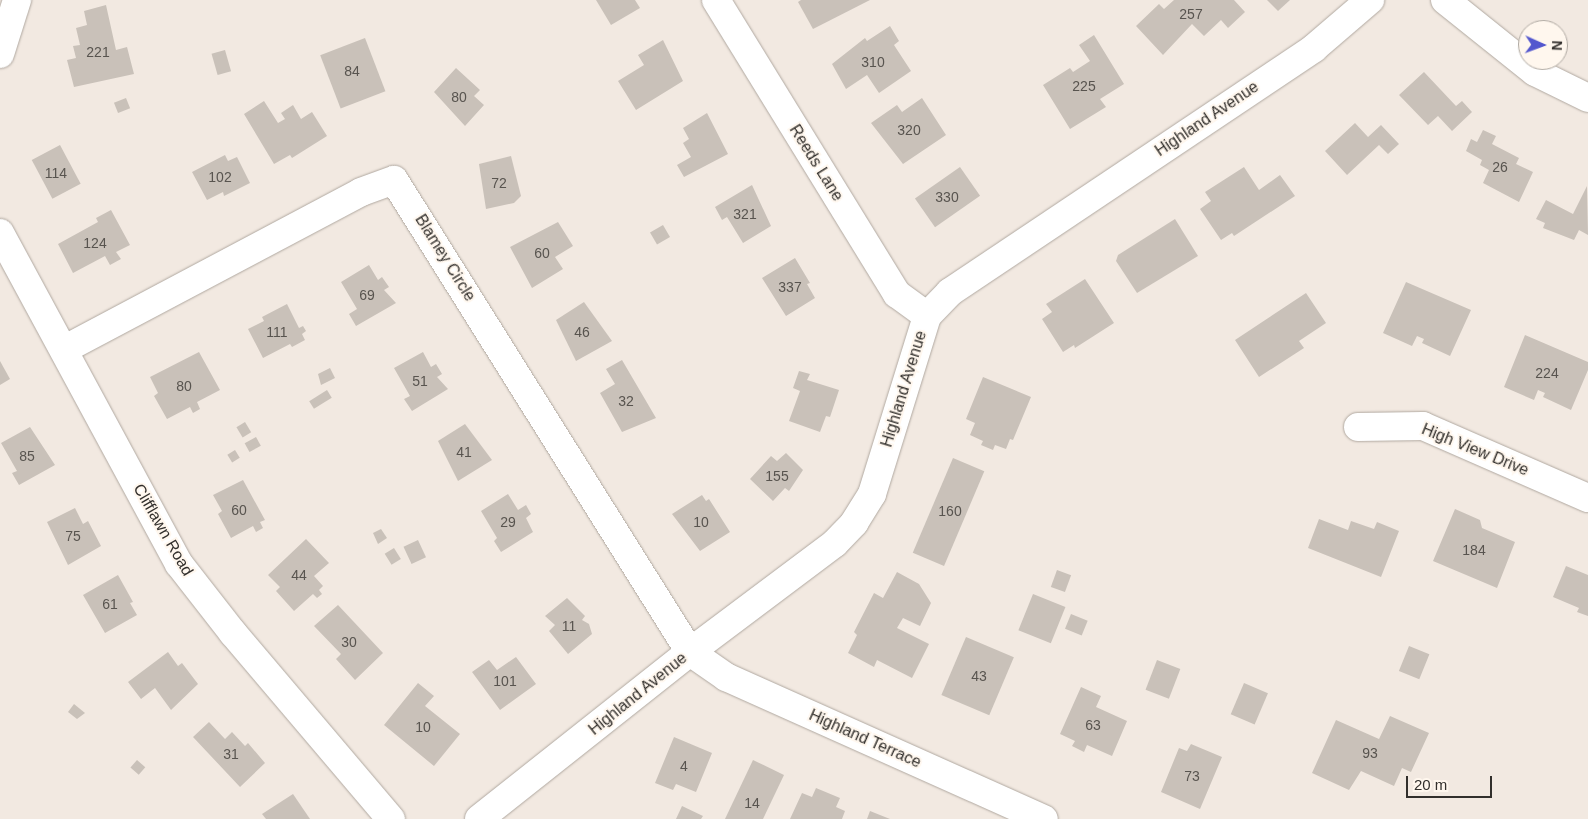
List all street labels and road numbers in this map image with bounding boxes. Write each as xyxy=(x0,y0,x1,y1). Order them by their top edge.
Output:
street label: Highland Avenue xyxy=(1151,77,1263,161)
street label: Reeds Lane xyxy=(785,121,847,205)
street label: Blamey Circle xyxy=(411,211,479,305)
street label: Highland Avenue xyxy=(877,328,931,450)
street label: High View Drive xyxy=(1419,420,1531,480)
street label: Clifflawn Road xyxy=(129,481,197,579)
street label: Highland Avenue xyxy=(585,648,691,740)
street label: Highland Terrace xyxy=(806,706,924,772)

